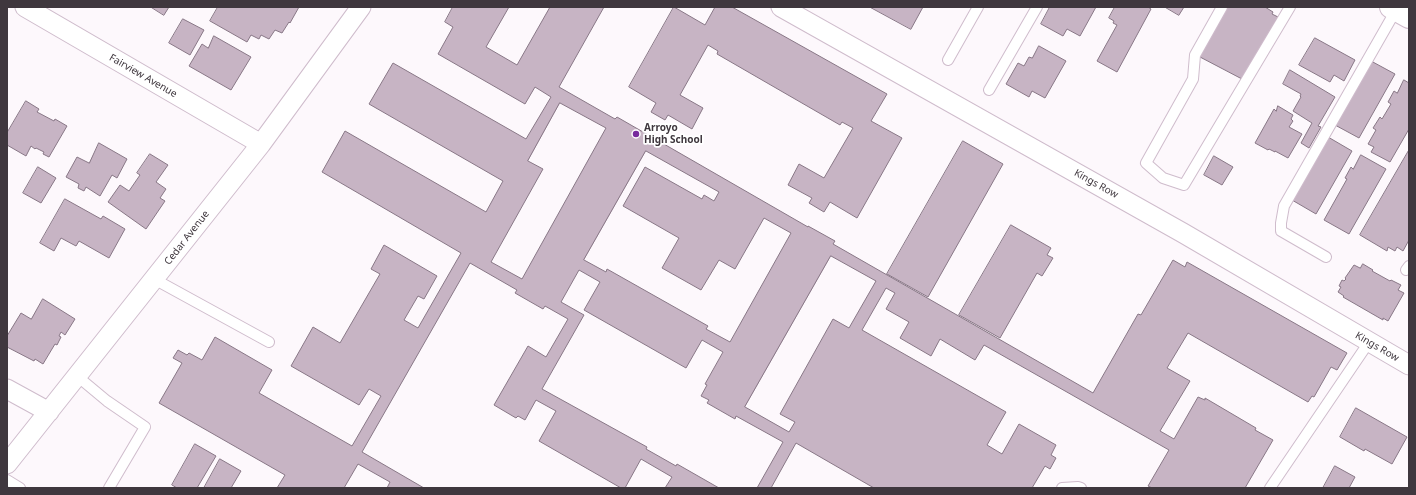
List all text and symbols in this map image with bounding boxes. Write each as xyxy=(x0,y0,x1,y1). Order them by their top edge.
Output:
street label: Fairview Avenue xyxy=(107,52,179,100)
place label: Arroyo High School xyxy=(644,122,703,146)
marker: Arroyo High School xyxy=(631,129,641,139)
street label: Kings Row xyxy=(1072,167,1120,201)
street label: Cedar Avenue xyxy=(162,208,212,268)
street label: Kings Row xyxy=(1353,330,1401,364)

